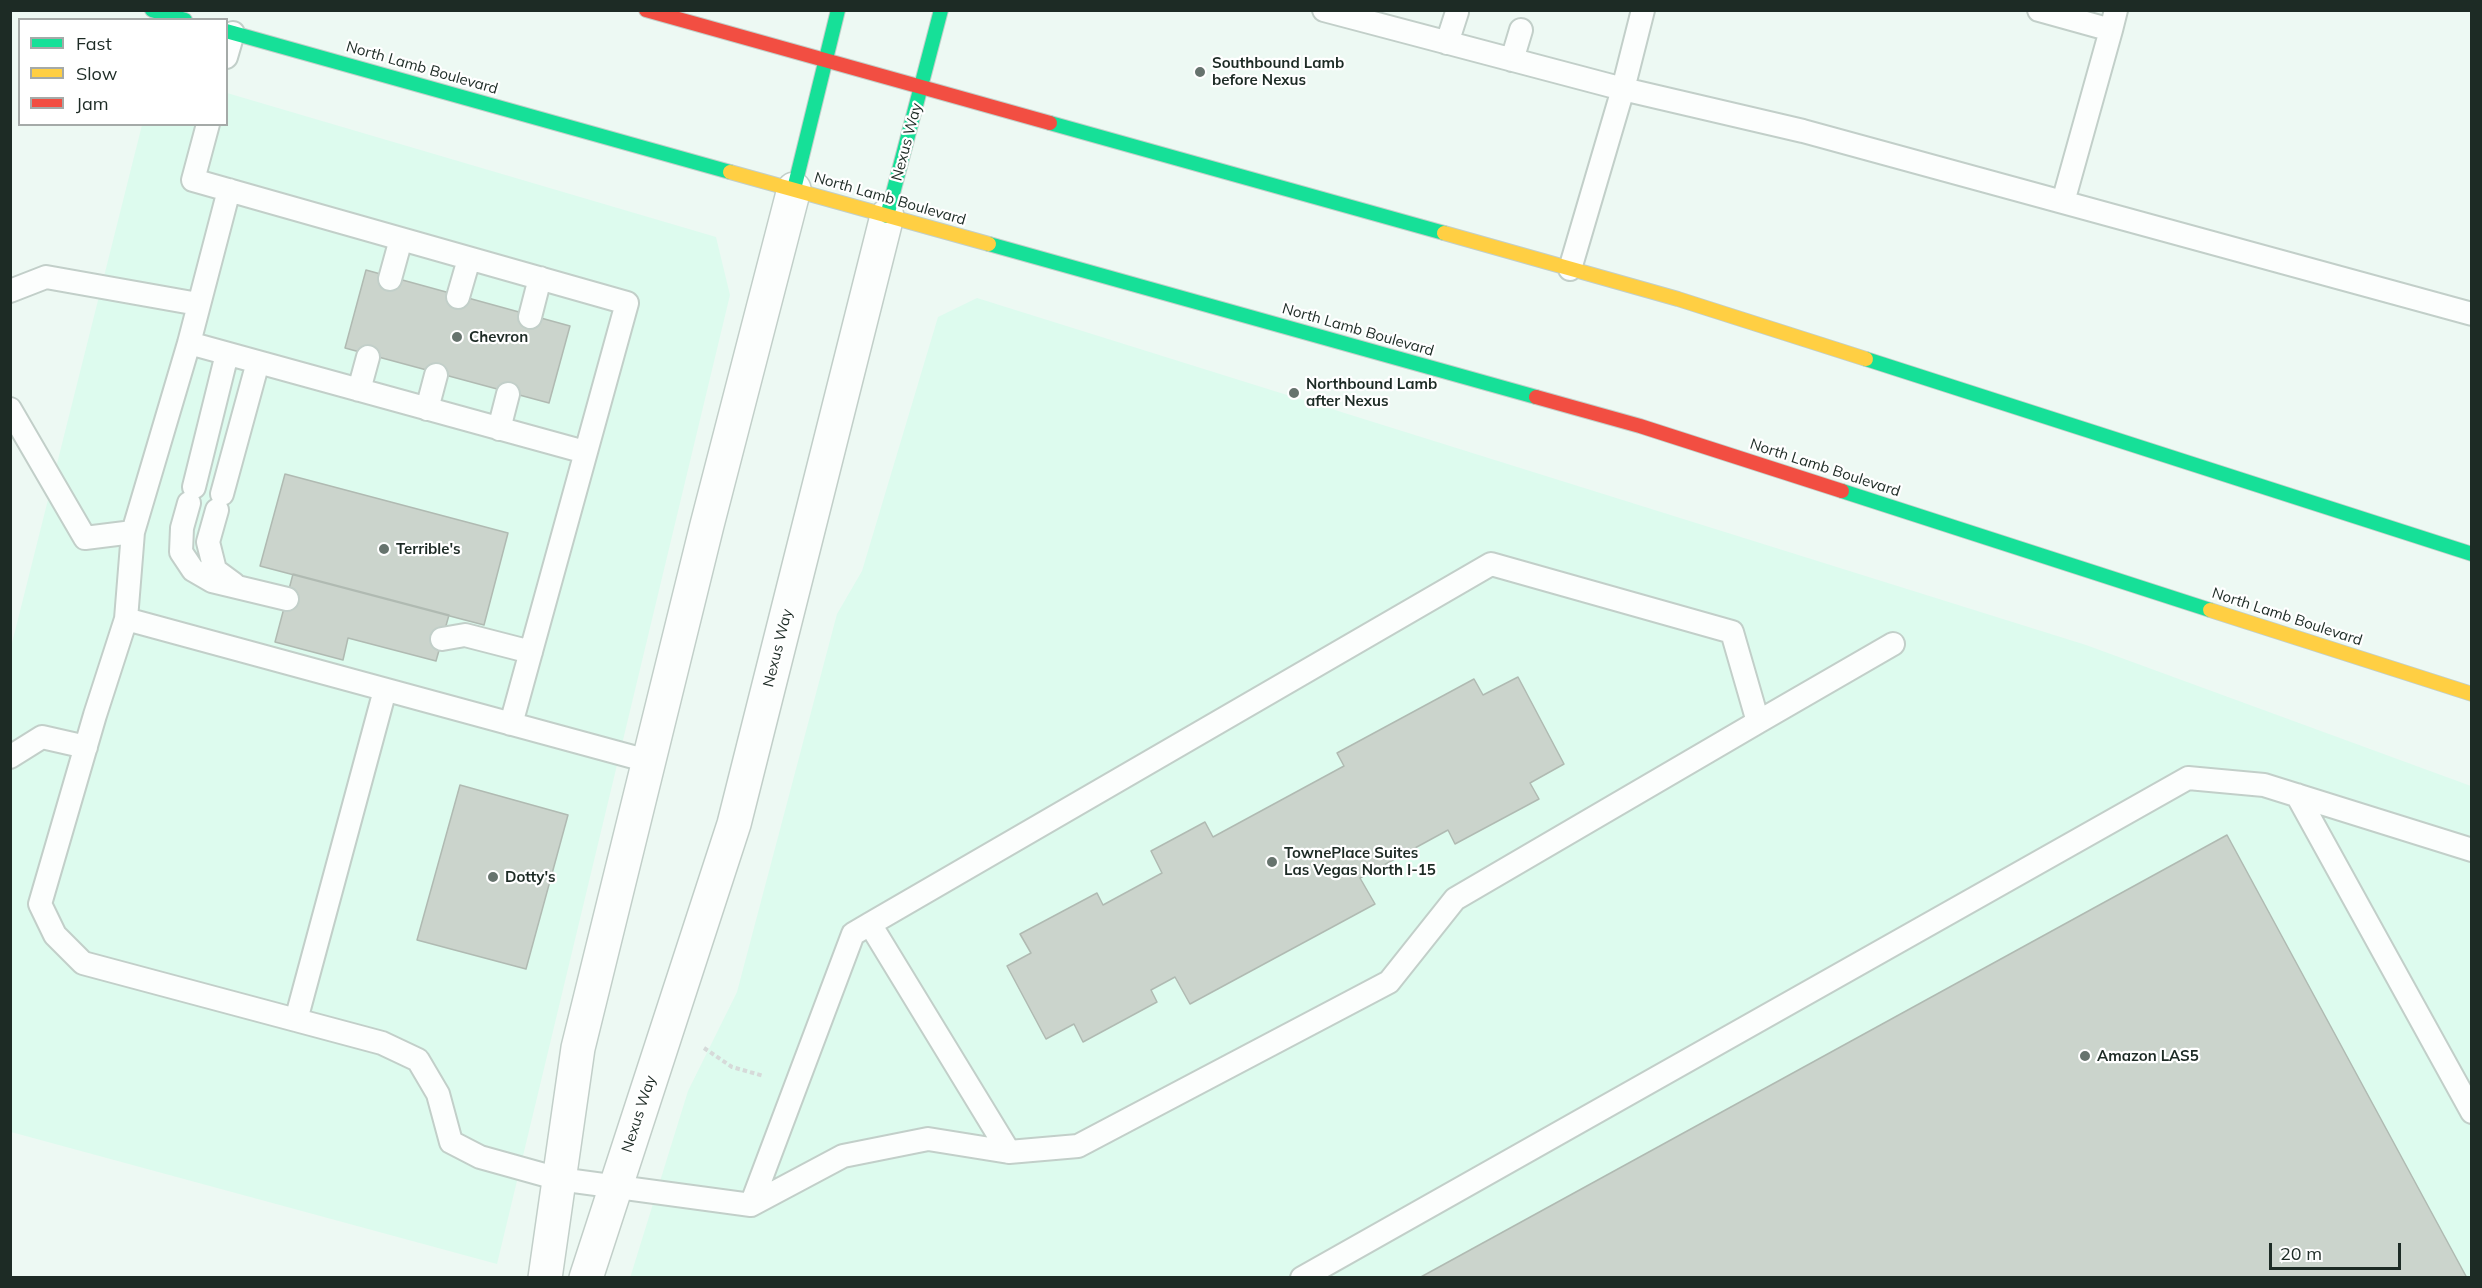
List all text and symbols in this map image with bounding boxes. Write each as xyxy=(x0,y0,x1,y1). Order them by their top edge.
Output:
legend xyxy=(18,18,228,126)
text: Fast xyxy=(76,32,112,55)
street label: North Lamb Boulevard xyxy=(344,38,500,98)
place label: Southbound Lamb before Nexus xyxy=(1212,54,1344,89)
text: Slow xyxy=(76,62,117,85)
marker: Southbound Lamb before Nexus xyxy=(1193,65,1207,79)
text: Jam xyxy=(76,92,109,115)
street label: Nexus Way xyxy=(888,101,926,183)
street label: North Lamb Boulevard xyxy=(812,169,968,229)
street label: North Lamb Boulevard xyxy=(1280,300,1436,360)
place label: Chevron xyxy=(469,328,528,346)
marker: Chevron xyxy=(450,330,464,344)
place label: Northbound Lamb after Nexus xyxy=(1306,375,1437,410)
marker: Northbound Lamb after Nexus xyxy=(1287,386,1301,400)
street label: North Lamb Boulevard xyxy=(1748,435,1902,501)
place label: Terrible's xyxy=(396,540,461,558)
marker: Terrible's xyxy=(377,542,391,556)
street label: North Lamb Boulevard xyxy=(2210,584,2364,650)
street label: Nexus Way xyxy=(760,607,796,689)
place label: TownePlace Suites Las Vegas North I-15 xyxy=(1284,844,1436,879)
marker: TownePlace Suites Las Vegas North I-15 xyxy=(1265,855,1279,869)
place label: Dotty's xyxy=(505,868,556,886)
marker: Dotty's xyxy=(486,870,500,884)
place label: Amazon LAS5 xyxy=(2097,1047,2199,1065)
marker: Amazon LAS5 xyxy=(2078,1049,2092,1063)
street label: Nexus Way xyxy=(618,1073,660,1155)
scale bar xyxy=(2272,1231,2404,1269)
text: 20 m xyxy=(2280,1242,2322,1265)

